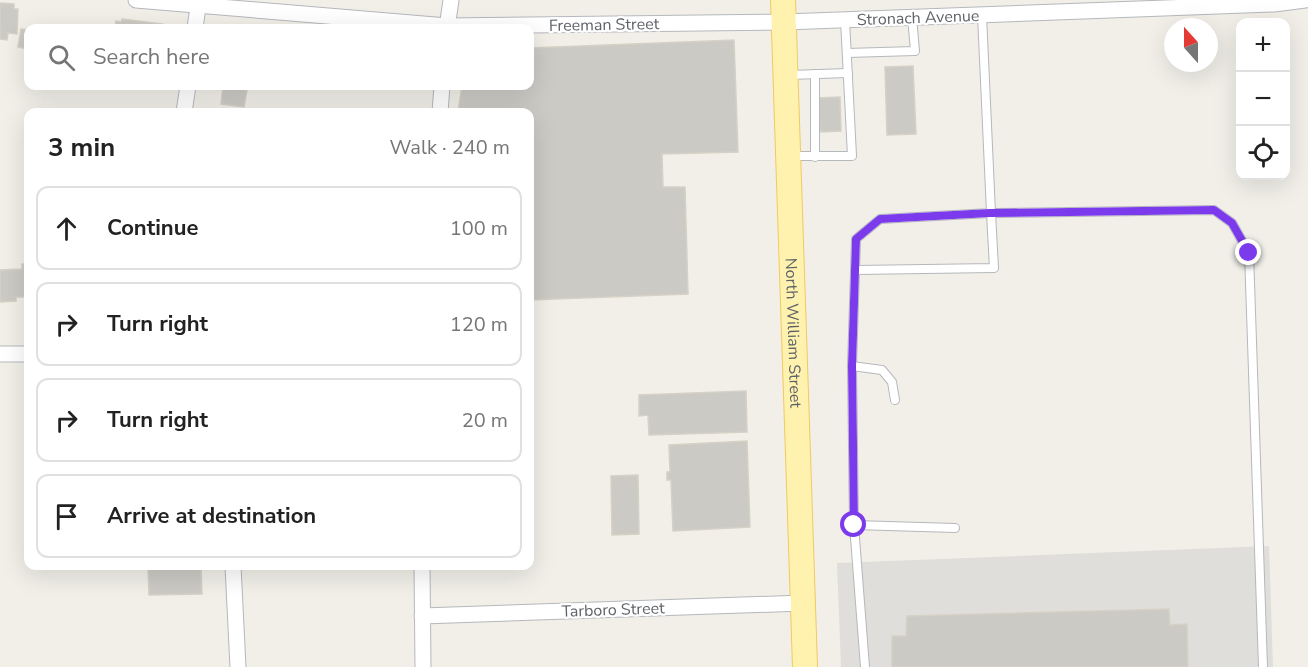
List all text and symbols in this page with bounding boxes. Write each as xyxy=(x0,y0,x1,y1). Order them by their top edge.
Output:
street label: Stronach Avenue xyxy=(856,5,980,31)
street label: Freeman Street xyxy=(549,13,660,37)
north arrow xyxy=(1164,18,1218,72)
map controls xyxy=(1236,18,1290,180)
button: + xyxy=(1236,18,1290,72)
search box xyxy=(24,24,534,90)
icon: search xyxy=(45,41,78,74)
text: Search here xyxy=(93,42,210,72)
button: − xyxy=(1236,72,1290,126)
button: locate xyxy=(1236,126,1290,180)
text: 3 min xyxy=(48,130,115,165)
text: Walk · 240 m xyxy=(390,134,510,161)
icon: ahead xyxy=(50,212,83,245)
text: Continue xyxy=(107,213,198,243)
text: 100 m xyxy=(450,215,508,242)
route end xyxy=(1235,239,1261,265)
street label: North William Street xyxy=(780,257,806,409)
icon: right xyxy=(50,308,83,341)
text: Turn right xyxy=(107,309,208,339)
text: 120 m xyxy=(450,311,508,338)
icon: right xyxy=(50,404,83,437)
text: Turn right xyxy=(107,405,208,435)
text: 20 m xyxy=(462,407,508,434)
icon: arrive xyxy=(50,500,83,533)
text: Arrive at destination xyxy=(107,501,316,531)
route start xyxy=(840,511,866,537)
street label: Tarboro Street xyxy=(561,597,665,623)

